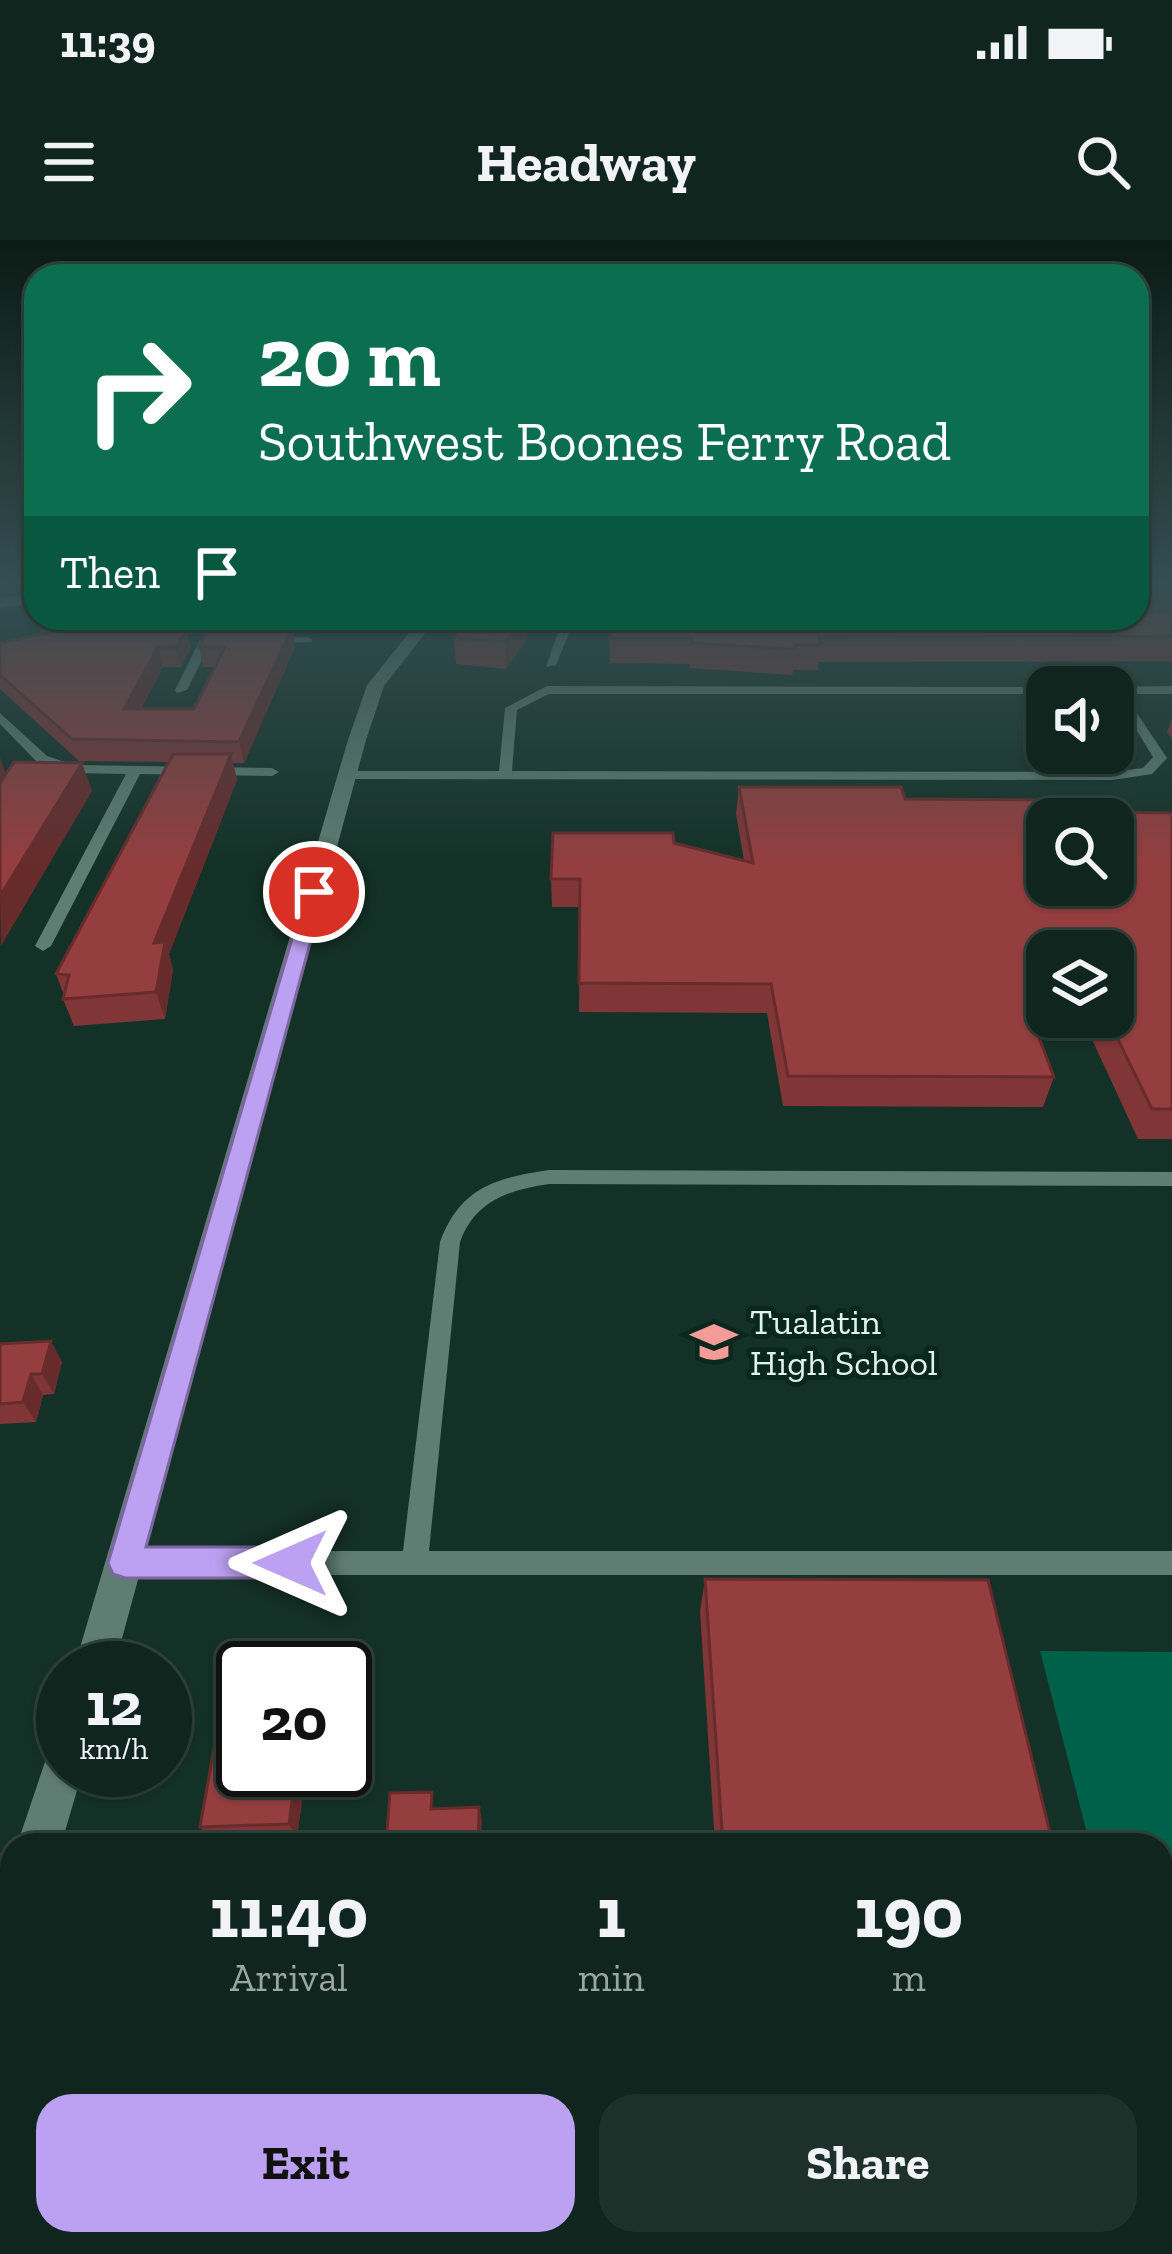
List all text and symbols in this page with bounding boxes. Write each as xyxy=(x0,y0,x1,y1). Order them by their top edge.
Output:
text: 11:39 xyxy=(60,15,156,69)
icon: menu xyxy=(36,129,102,195)
icon: search xyxy=(1070,129,1136,195)
text: Headway xyxy=(476,130,696,195)
text: 20 m xyxy=(258,307,441,408)
icon: right xyxy=(60,312,216,468)
text: Southwest Boones Ferry Road xyxy=(258,409,951,474)
icon: arrive xyxy=(184,540,250,606)
text: Then xyxy=(60,546,160,600)
map controls xyxy=(1026,666,1134,1038)
button: sound xyxy=(1026,666,1134,774)
button: search xyxy=(1026,798,1134,906)
pin xyxy=(263,841,365,943)
icon: arrive xyxy=(281,859,347,925)
button: layers xyxy=(1026,930,1134,1038)
place label: Tualatin High School xyxy=(750,1300,937,1384)
school or university icon: Tualatin High School xyxy=(689,1317,739,1367)
position arrow xyxy=(228,1500,354,1626)
speed limit sign: 20 xyxy=(216,1641,372,1797)
text: 12 xyxy=(86,1668,142,1740)
text: km/h xyxy=(80,1731,148,1767)
text: 11:40 xyxy=(210,1869,368,1955)
text: 1 xyxy=(597,1869,626,1955)
text: 190 xyxy=(854,1869,963,1955)
text: Arrival xyxy=(230,1954,348,2001)
text: min xyxy=(578,1954,645,2001)
text: m xyxy=(892,1954,926,2001)
button: Exit xyxy=(36,2094,575,2232)
button: Share xyxy=(599,2094,1137,2232)

